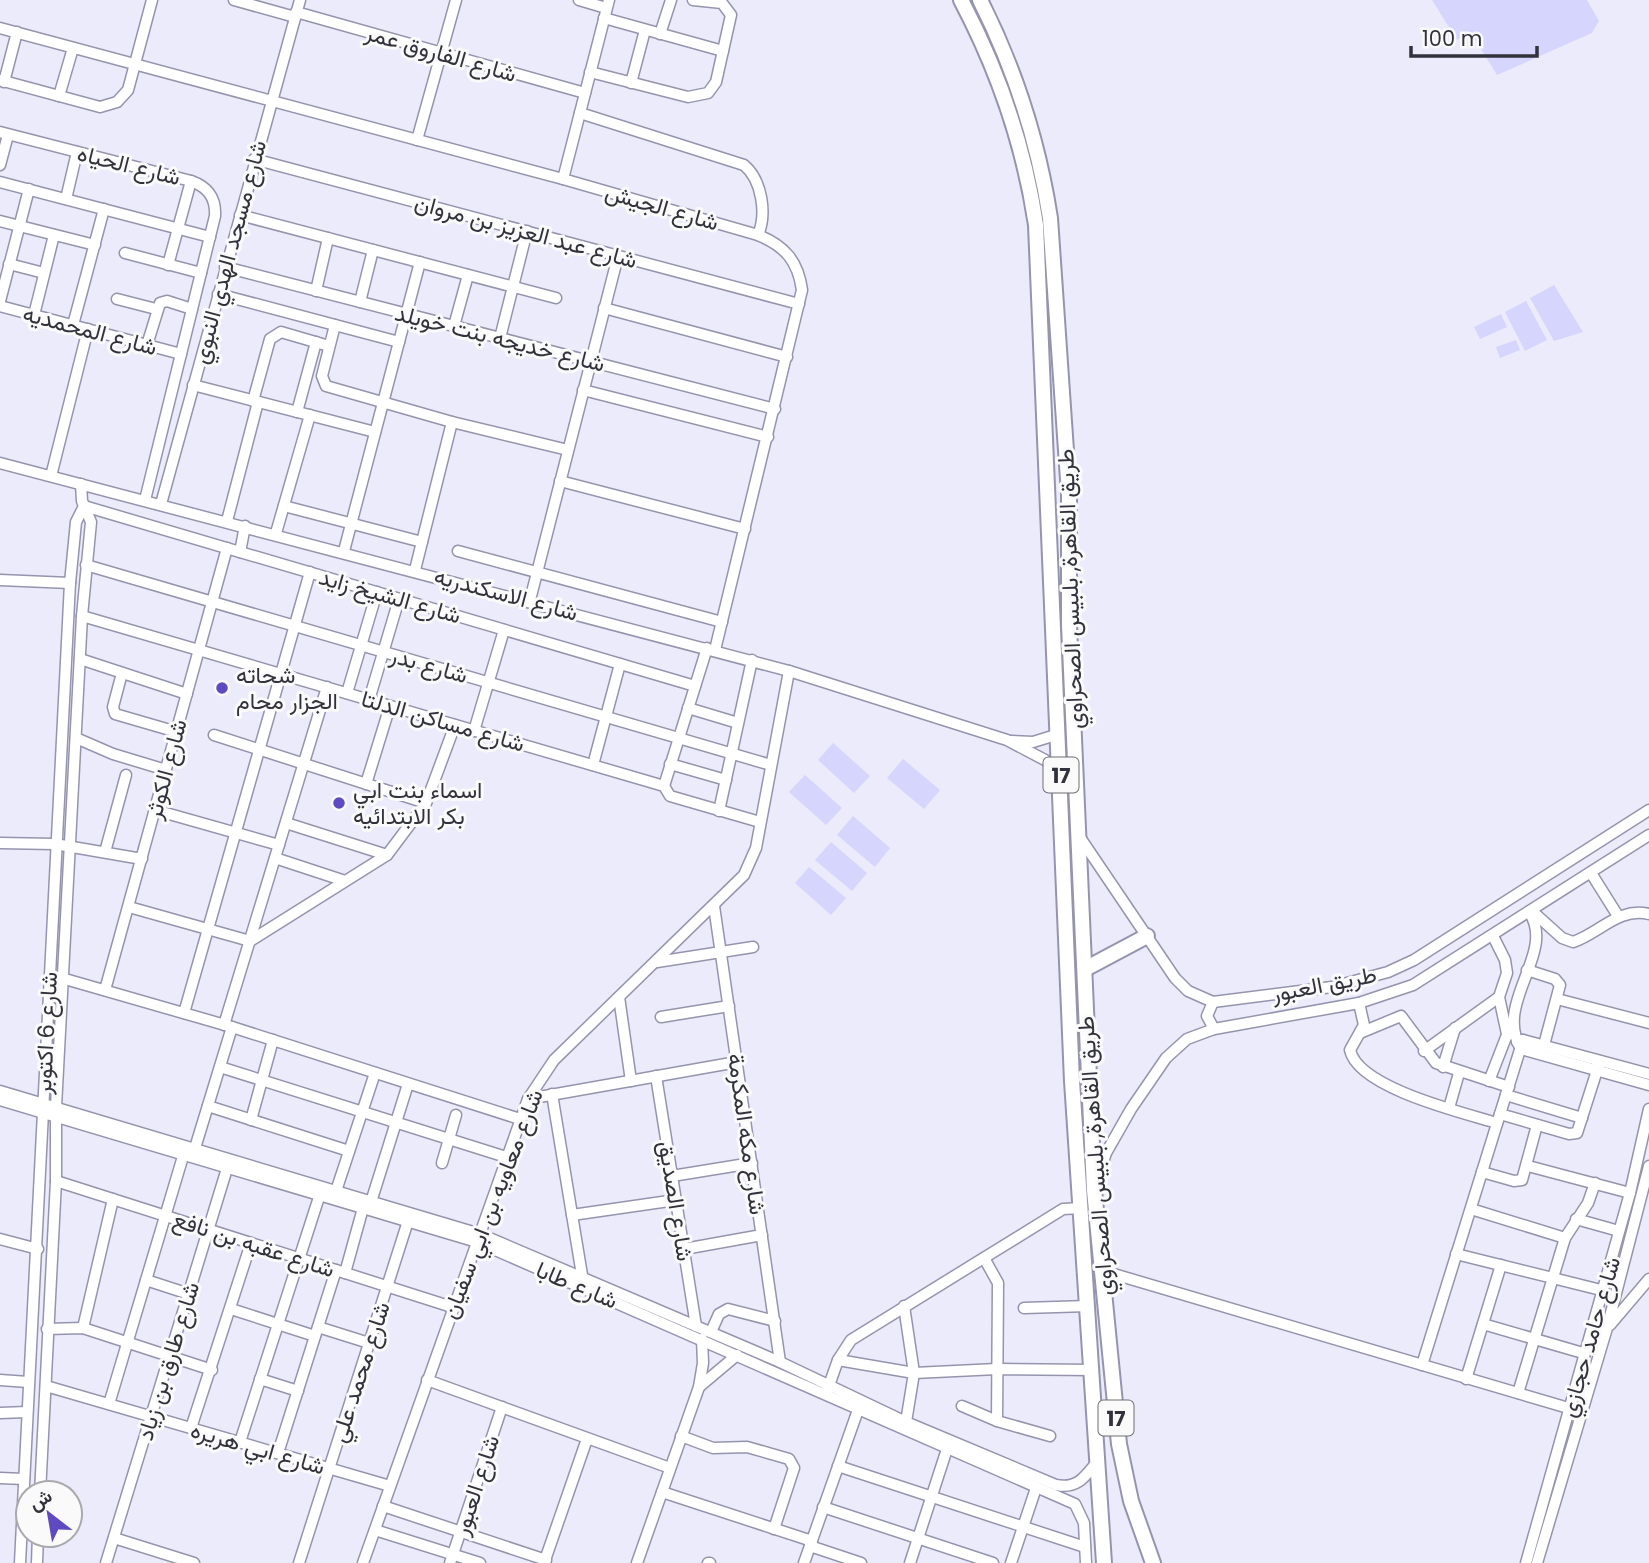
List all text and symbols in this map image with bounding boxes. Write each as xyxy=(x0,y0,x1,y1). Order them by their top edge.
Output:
scale bar xyxy=(1411,14,1537,58)
street label: شارع الفاروق عمر xyxy=(361,16,520,90)
text: 100 m xyxy=(1422,24,1482,53)
street label: شارع الحياه xyxy=(74,137,184,193)
street label: شارع مسجد الهدي النبوي xyxy=(184,137,277,368)
street label: شارع الجيش xyxy=(601,176,723,238)
street label: شارع عبد العزيز بن مروان xyxy=(411,186,641,276)
street label: شارع خديجه بنت خويلد xyxy=(392,296,608,380)
street label: شارع المحمديه xyxy=(19,297,161,363)
street label: طريق القاهرة, بلبيس الصحراوي xyxy=(1049,448,1094,730)
street label: شارع الاسكندريه xyxy=(431,559,581,629)
street label: شارع الشيخ زايد xyxy=(315,560,465,632)
street label: شارع بدر xyxy=(386,638,472,691)
place label: شحاته الجزار محام xyxy=(236,659,338,717)
marker: شحاته الجزار محام xyxy=(214,680,230,696)
street label: شارع مساكن الدلتا xyxy=(358,682,528,760)
street label: شارع الكوثر xyxy=(137,715,195,824)
road number: 17 xyxy=(1044,758,1078,792)
place label: اسماء بنت ابي بكر الابتدائيه xyxy=(353,774,482,832)
marker: اسماء بنت ابي بكر الابتدائيه xyxy=(331,795,347,811)
street label: طريق العبور xyxy=(1268,958,1379,1010)
street label: شارع 6 اكتوبر xyxy=(27,971,65,1096)
street label: طريق القاهرة, بلبيس الصحراوي xyxy=(1069,1015,1124,1297)
street label: شارع مكه المكرمة xyxy=(720,1051,774,1217)
street label: شارع معاويه بن ابي سفيان xyxy=(433,1085,553,1325)
street label: شارع الصديق xyxy=(651,1139,701,1263)
street label: شارع عقبه بن نافع xyxy=(169,1203,339,1285)
street label: شارع طابا xyxy=(531,1253,623,1317)
street label: شارع حامد حجازي xyxy=(1552,1253,1631,1422)
street label: شارع طارق بن زياد xyxy=(129,1278,207,1444)
street label: شارع محمد علي xyxy=(322,1298,401,1447)
road number: 17 xyxy=(1098,1400,1134,1436)
street label: شارع ابي هريره xyxy=(186,1414,329,1485)
street label: شارع العبور xyxy=(444,1431,507,1540)
north arrow xyxy=(14,1479,84,1549)
text: ش xyxy=(24,1482,57,1517)

